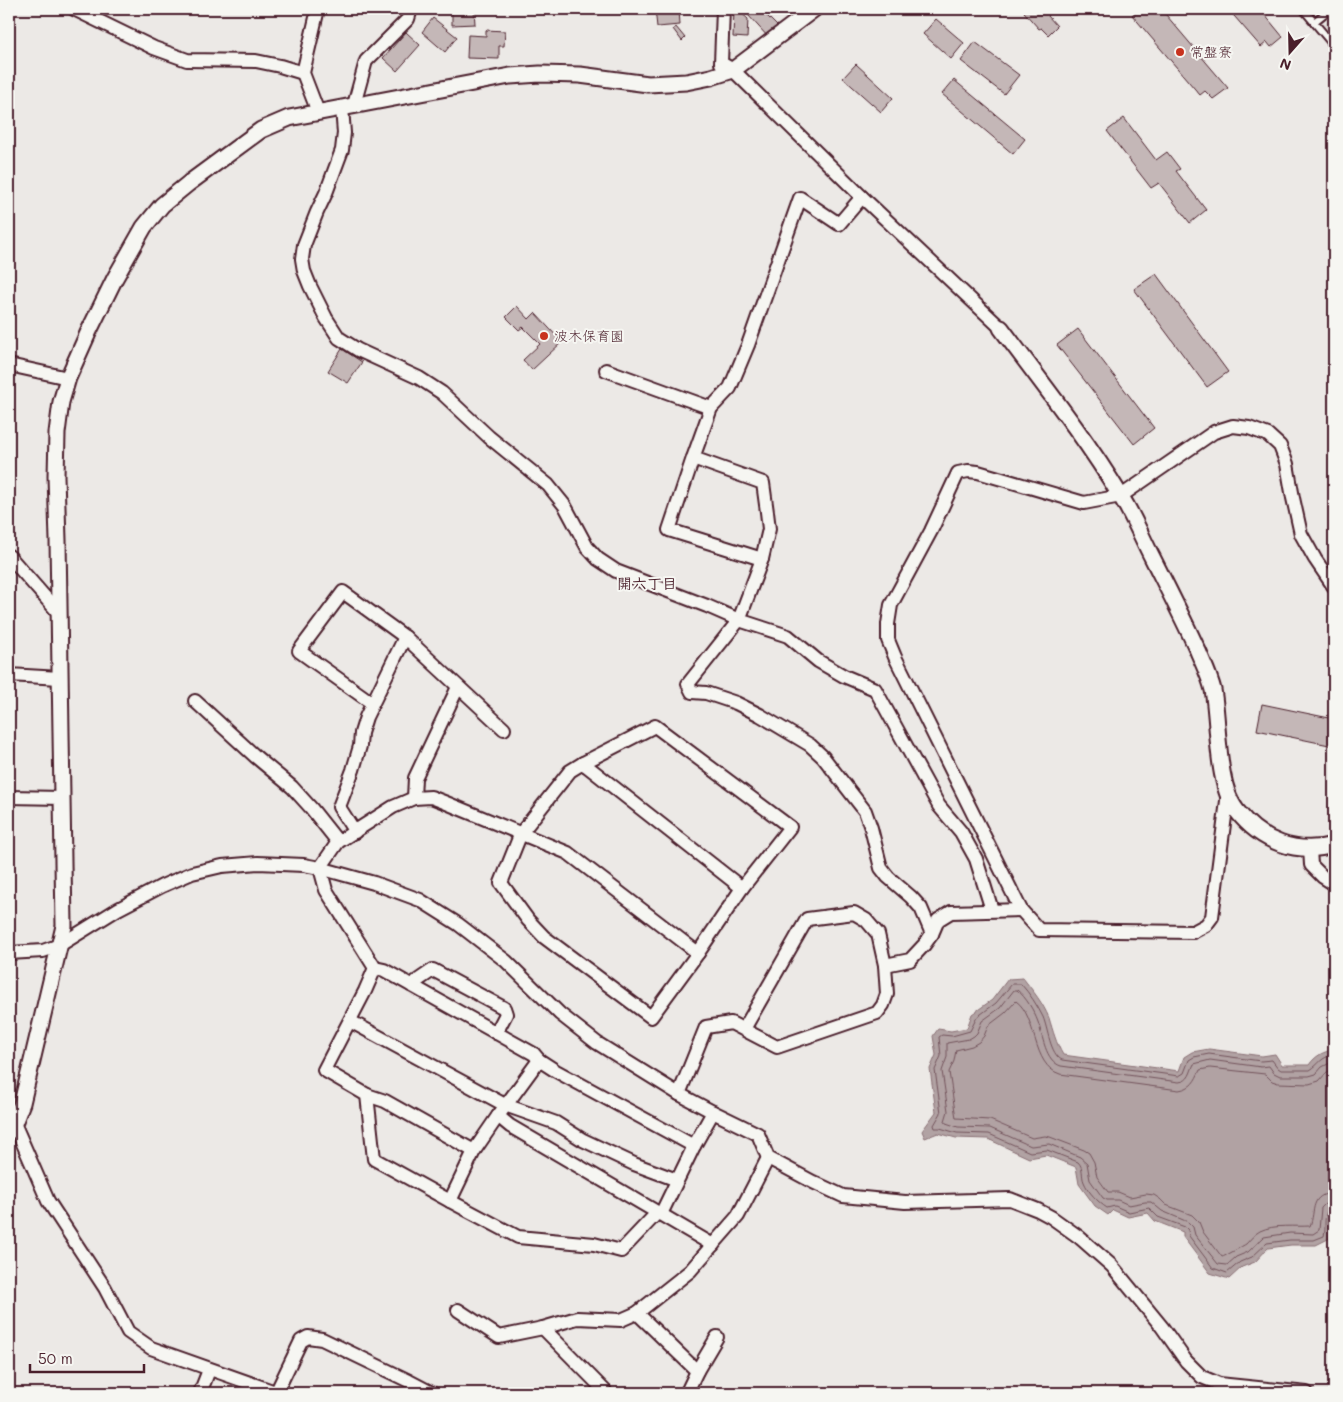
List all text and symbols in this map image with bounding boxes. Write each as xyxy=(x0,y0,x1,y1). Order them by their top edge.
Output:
north arrow xyxy=(1266,28,1316,78)
place label: 常盤寮 xyxy=(1190,42,1232,61)
marker: 常盤寮 xyxy=(1174,46,1186,58)
text: N xyxy=(1277,54,1294,75)
place label: 波木保育園 xyxy=(554,326,624,345)
marker: 波木保育園 xyxy=(538,330,550,342)
district label: 開六丁目 xyxy=(617,573,677,593)
scale bar xyxy=(30,1342,144,1374)
text: 50 m xyxy=(38,1348,73,1368)

